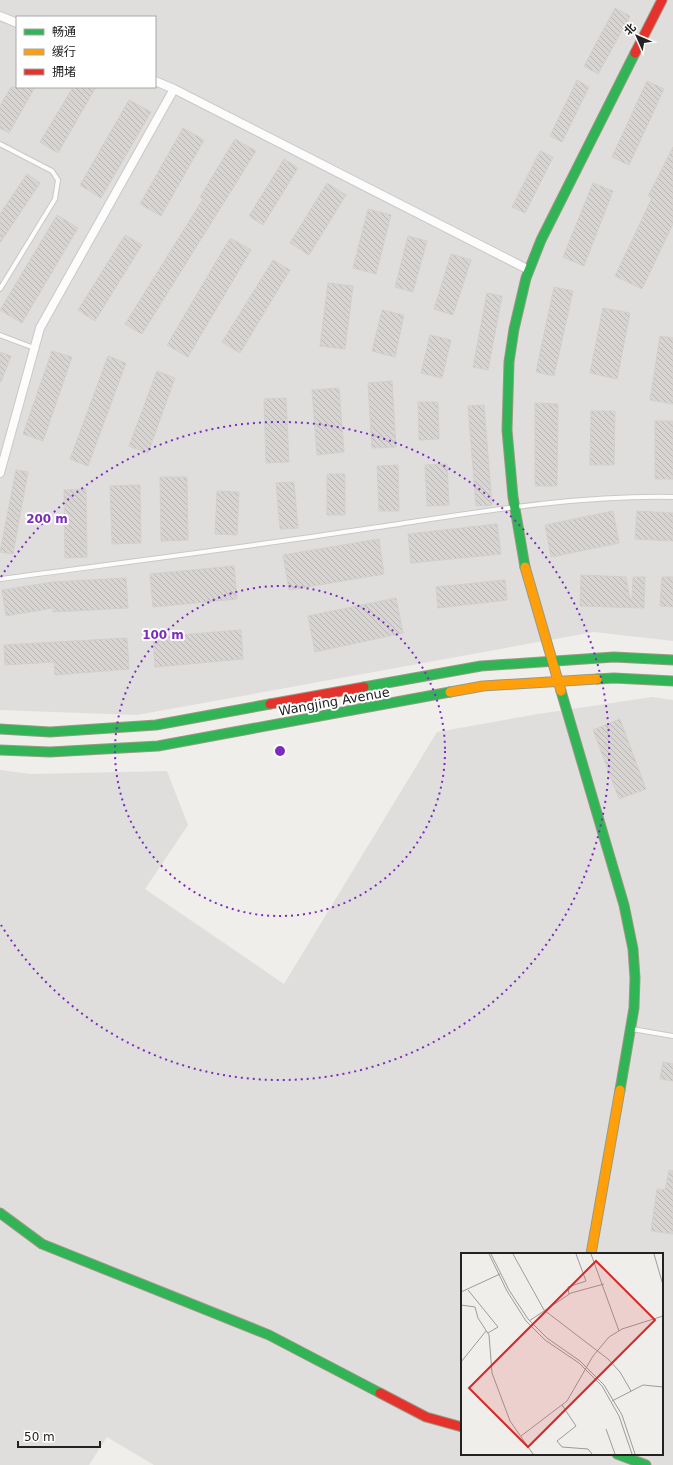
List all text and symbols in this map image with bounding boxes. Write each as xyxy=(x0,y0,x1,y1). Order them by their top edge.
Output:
legend xyxy=(16,16,156,88)
north arrow xyxy=(617,16,657,56)
text: 北 xyxy=(622,21,639,38)
text: 畅通 xyxy=(52,25,76,39)
text: 缓行 xyxy=(52,45,76,59)
text: 拥堵 xyxy=(52,65,76,79)
text: 200 m xyxy=(26,512,68,526)
text: 100 m xyxy=(142,628,184,642)
street label: Wangjing Avenue xyxy=(277,684,391,719)
centre of rings xyxy=(273,744,287,758)
inset map xyxy=(461,1253,663,1455)
scale bar xyxy=(18,1423,100,1449)
text: 50 m xyxy=(24,1430,55,1444)

